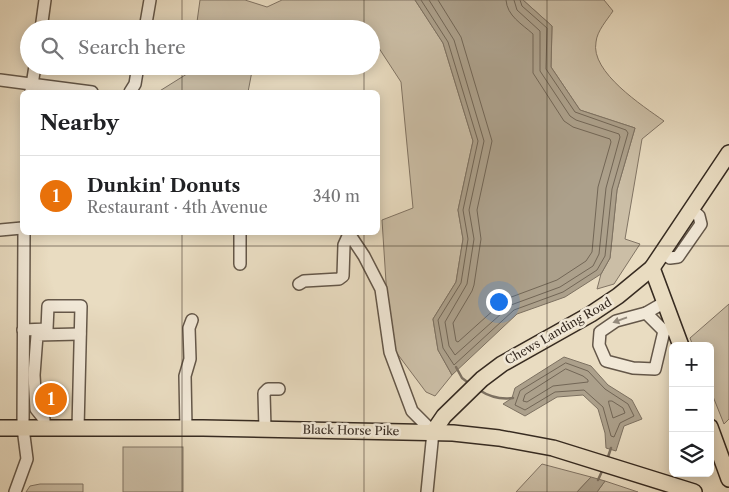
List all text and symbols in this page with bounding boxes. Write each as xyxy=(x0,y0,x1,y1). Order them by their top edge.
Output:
search box xyxy=(20,20,380,75)
icon: search xyxy=(38,34,66,62)
text: Search here xyxy=(78,36,186,59)
text: Nearby xyxy=(40,110,119,135)
text: Dunkin' Donuts xyxy=(87,174,240,197)
text: 1 xyxy=(52,186,60,206)
text: 340 m xyxy=(313,186,360,206)
text: Restaurant · 4th Avenue xyxy=(87,197,268,217)
your location xyxy=(486,289,512,315)
street label: Chews Landing Road xyxy=(502,294,615,368)
one-way arrow xyxy=(612,317,627,325)
map controls xyxy=(669,342,714,477)
button: + xyxy=(669,342,714,387)
pin: 1 xyxy=(35,380,67,418)
button: − xyxy=(669,387,714,432)
street label: Black Horse Pike xyxy=(303,422,400,438)
button: layers xyxy=(669,432,714,477)

